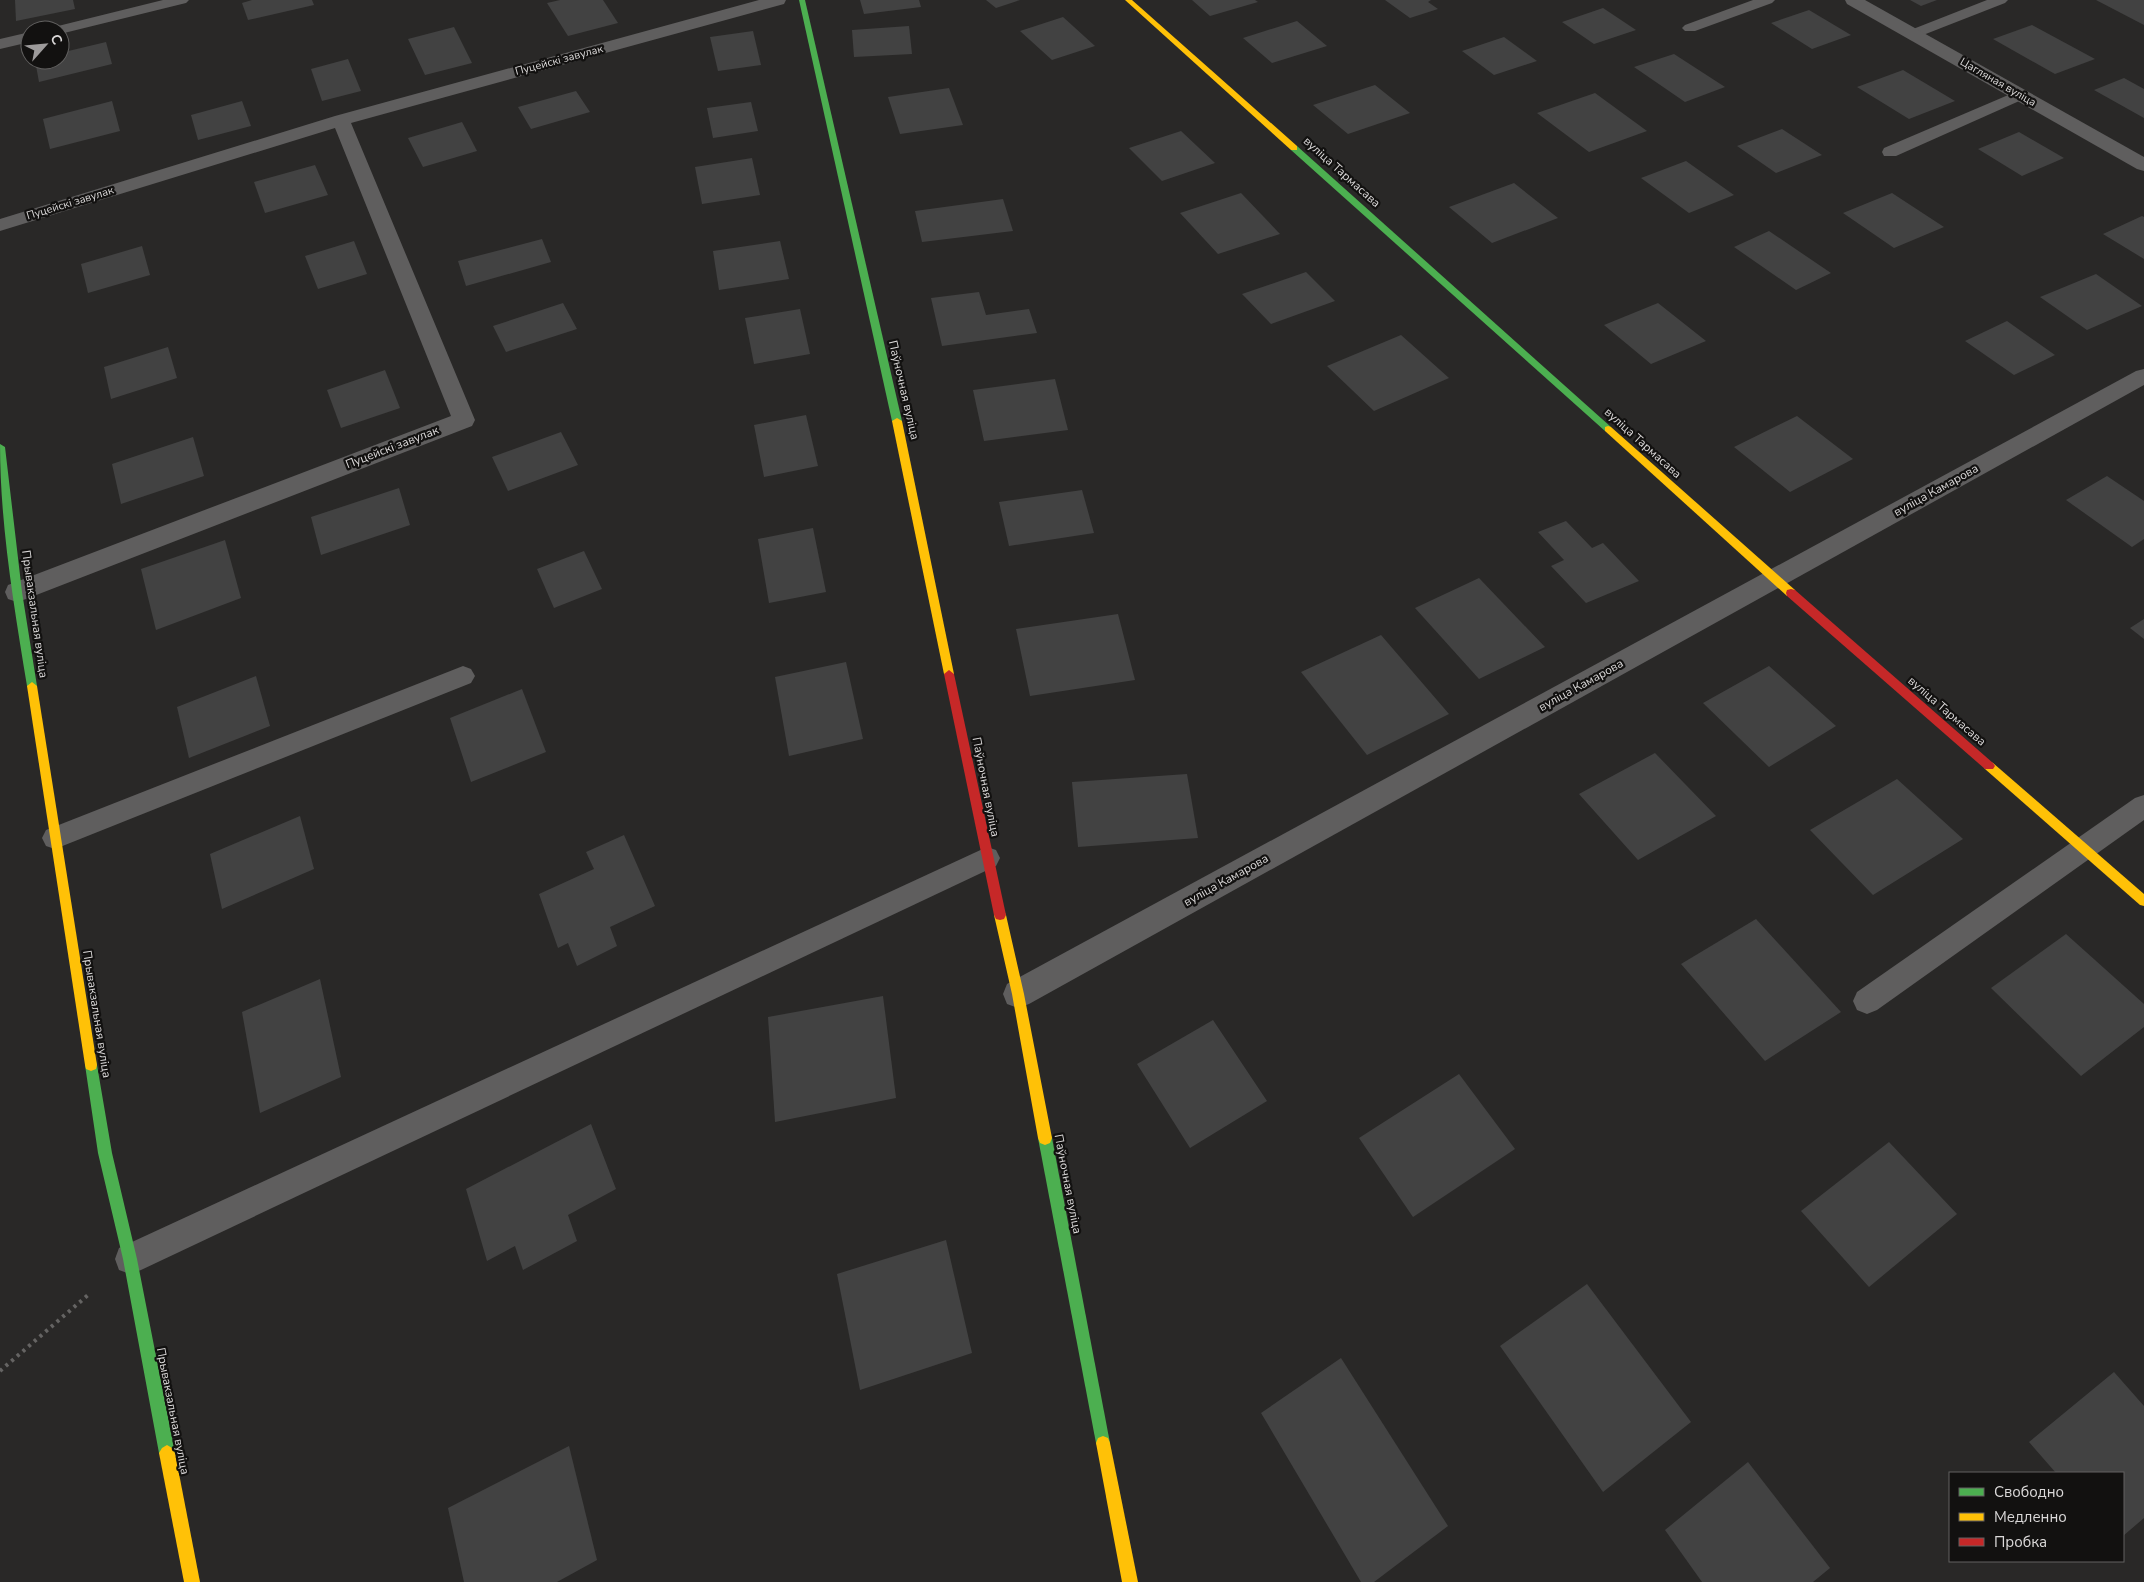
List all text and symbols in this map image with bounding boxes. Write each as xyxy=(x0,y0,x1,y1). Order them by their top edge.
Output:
north arrow xyxy=(20,20,70,70)
text: С xyxy=(46,31,67,48)
street label: Пуцейскі завулак xyxy=(513,41,605,79)
street label: Цагляная вуліца xyxy=(1957,54,2039,110)
street label: вуліца Тармасава xyxy=(1300,133,1384,211)
street label: Пуцейскі завулак xyxy=(25,183,116,223)
street label: Паўночная вуліца xyxy=(885,339,923,441)
street label: вуліца Тармасава xyxy=(1601,404,1685,482)
street label: Пуцейскі завулак xyxy=(343,422,442,472)
street label: вуліца Камарова xyxy=(1891,460,1981,520)
street label: Прывакзальная вуліца xyxy=(18,549,52,679)
street label: вуліца Камарова xyxy=(1536,655,1626,715)
street label: вуліца Тармасава xyxy=(1905,673,1989,749)
street label: Паўночная вуліца xyxy=(968,736,1004,838)
street label: вуліца Камарова xyxy=(1181,850,1271,910)
street label: Прывакзальная вуліца xyxy=(79,949,115,1079)
street label: Паўночная вуліца xyxy=(1050,1133,1086,1235)
street label: Прывакзальная вуліца xyxy=(153,1346,193,1476)
legend xyxy=(1949,1472,2124,1562)
text: Свободно xyxy=(1994,1482,2064,1502)
text: Медленно xyxy=(1994,1507,2067,1527)
text: Пробка xyxy=(1994,1532,2047,1552)

